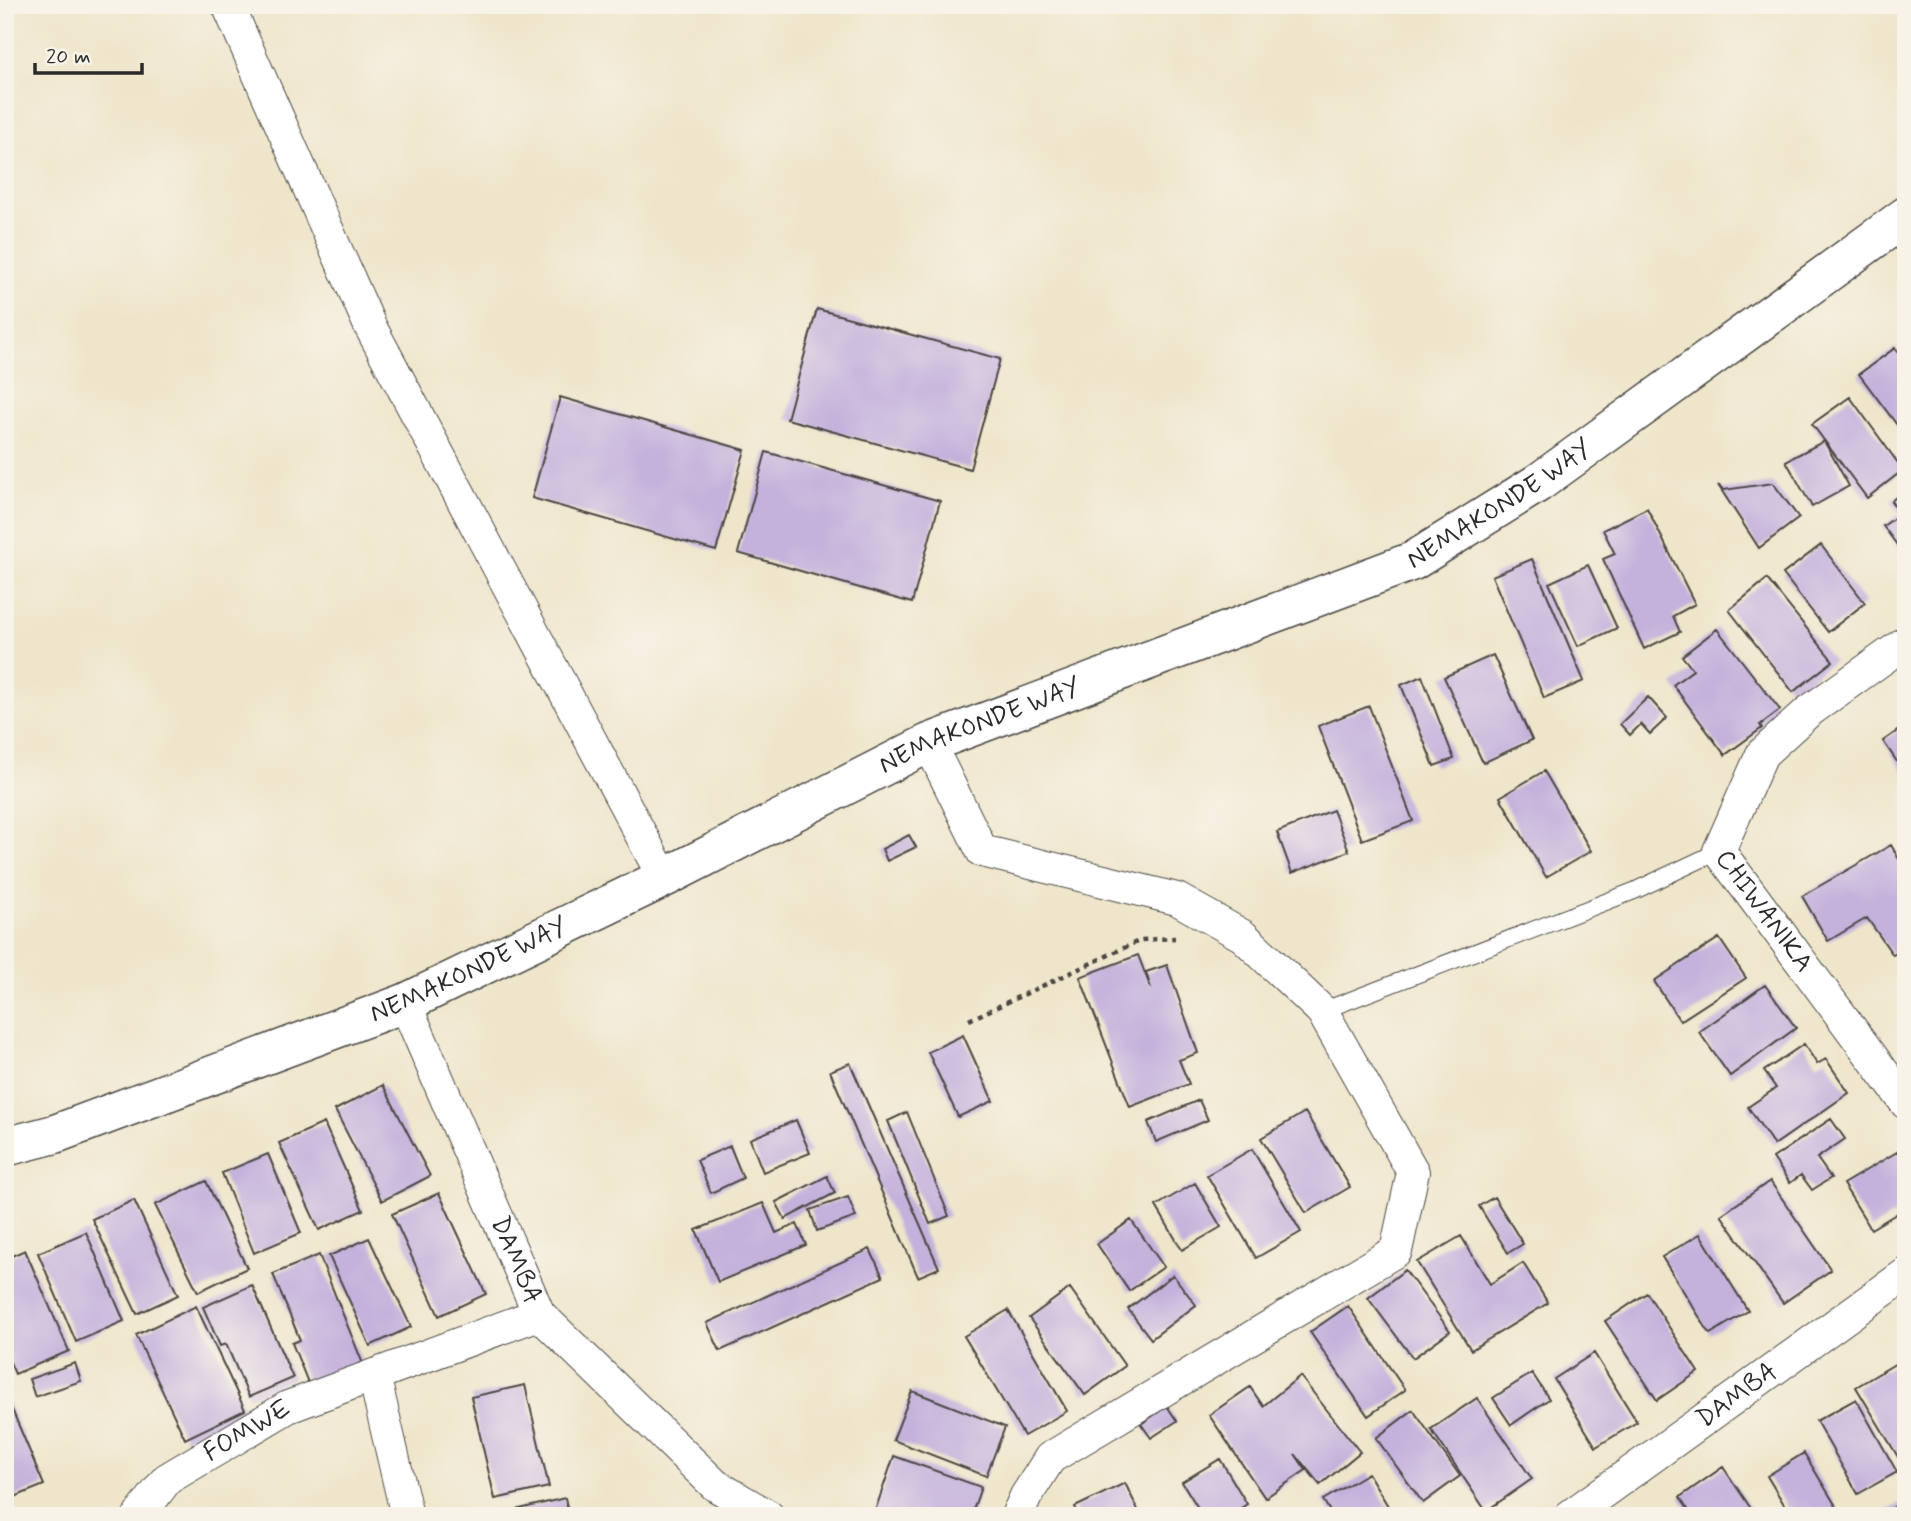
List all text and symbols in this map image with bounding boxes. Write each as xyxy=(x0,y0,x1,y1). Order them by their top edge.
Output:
scale bar xyxy=(35,32,142,76)
text: 20 m xyxy=(46,43,91,71)
street label: NEMAKONDE WAY xyxy=(1401,432,1600,577)
street label: NEMAKONDE WAY xyxy=(873,670,1086,783)
street label: CHIWANIKA xyxy=(1707,843,1821,980)
street label: NEMAKONDE WAY xyxy=(365,910,574,1031)
street label: DAMBA xyxy=(482,1211,550,1309)
street label: DAMBA xyxy=(1690,1355,1784,1436)
street label: FOMWE xyxy=(198,1392,297,1470)

